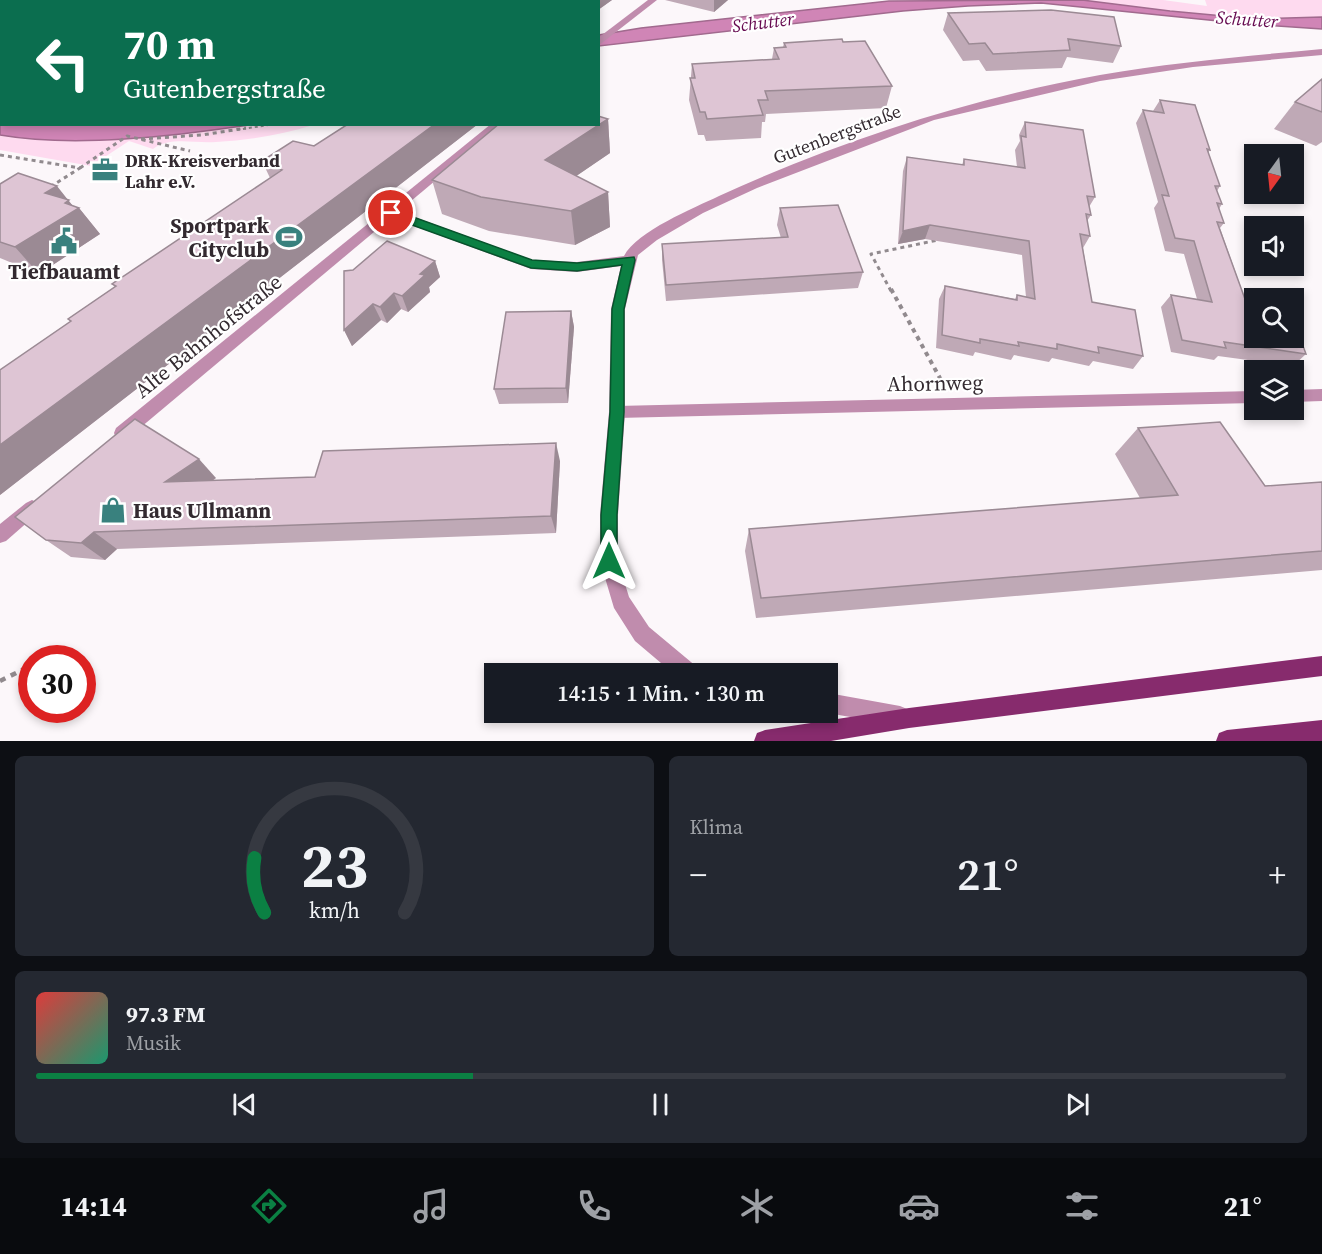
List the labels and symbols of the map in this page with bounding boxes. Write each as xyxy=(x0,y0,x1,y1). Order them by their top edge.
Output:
water label: Schutter xyxy=(1215,4,1280,34)
water label: Schutter xyxy=(731,6,796,38)
street label: Gutenbergstraße xyxy=(769,98,905,170)
north arrow xyxy=(1244,144,1304,204)
place label: DRK-Kreisverband Lahr e.V. xyxy=(125,148,280,194)
office icon: DRK-Kreisverband Lahr e.V. xyxy=(90,155,120,185)
pin xyxy=(365,187,416,238)
place label: Sportpark Cityclub xyxy=(170,211,269,264)
sports icon: Sportpark Cityclub xyxy=(274,222,304,252)
public building icon: Tiefbauamt xyxy=(49,226,79,256)
place label: Tiefbauamt xyxy=(8,257,120,286)
street label: Alte Bahnhofstraße xyxy=(128,267,288,405)
street label: Ahornweg xyxy=(887,368,984,398)
shop icon: Haus Ullmann xyxy=(98,495,128,525)
place label: Haus Ullmann xyxy=(133,496,271,525)
position arrow xyxy=(577,529,641,593)
speed limit sign: 30 xyxy=(18,645,96,723)

